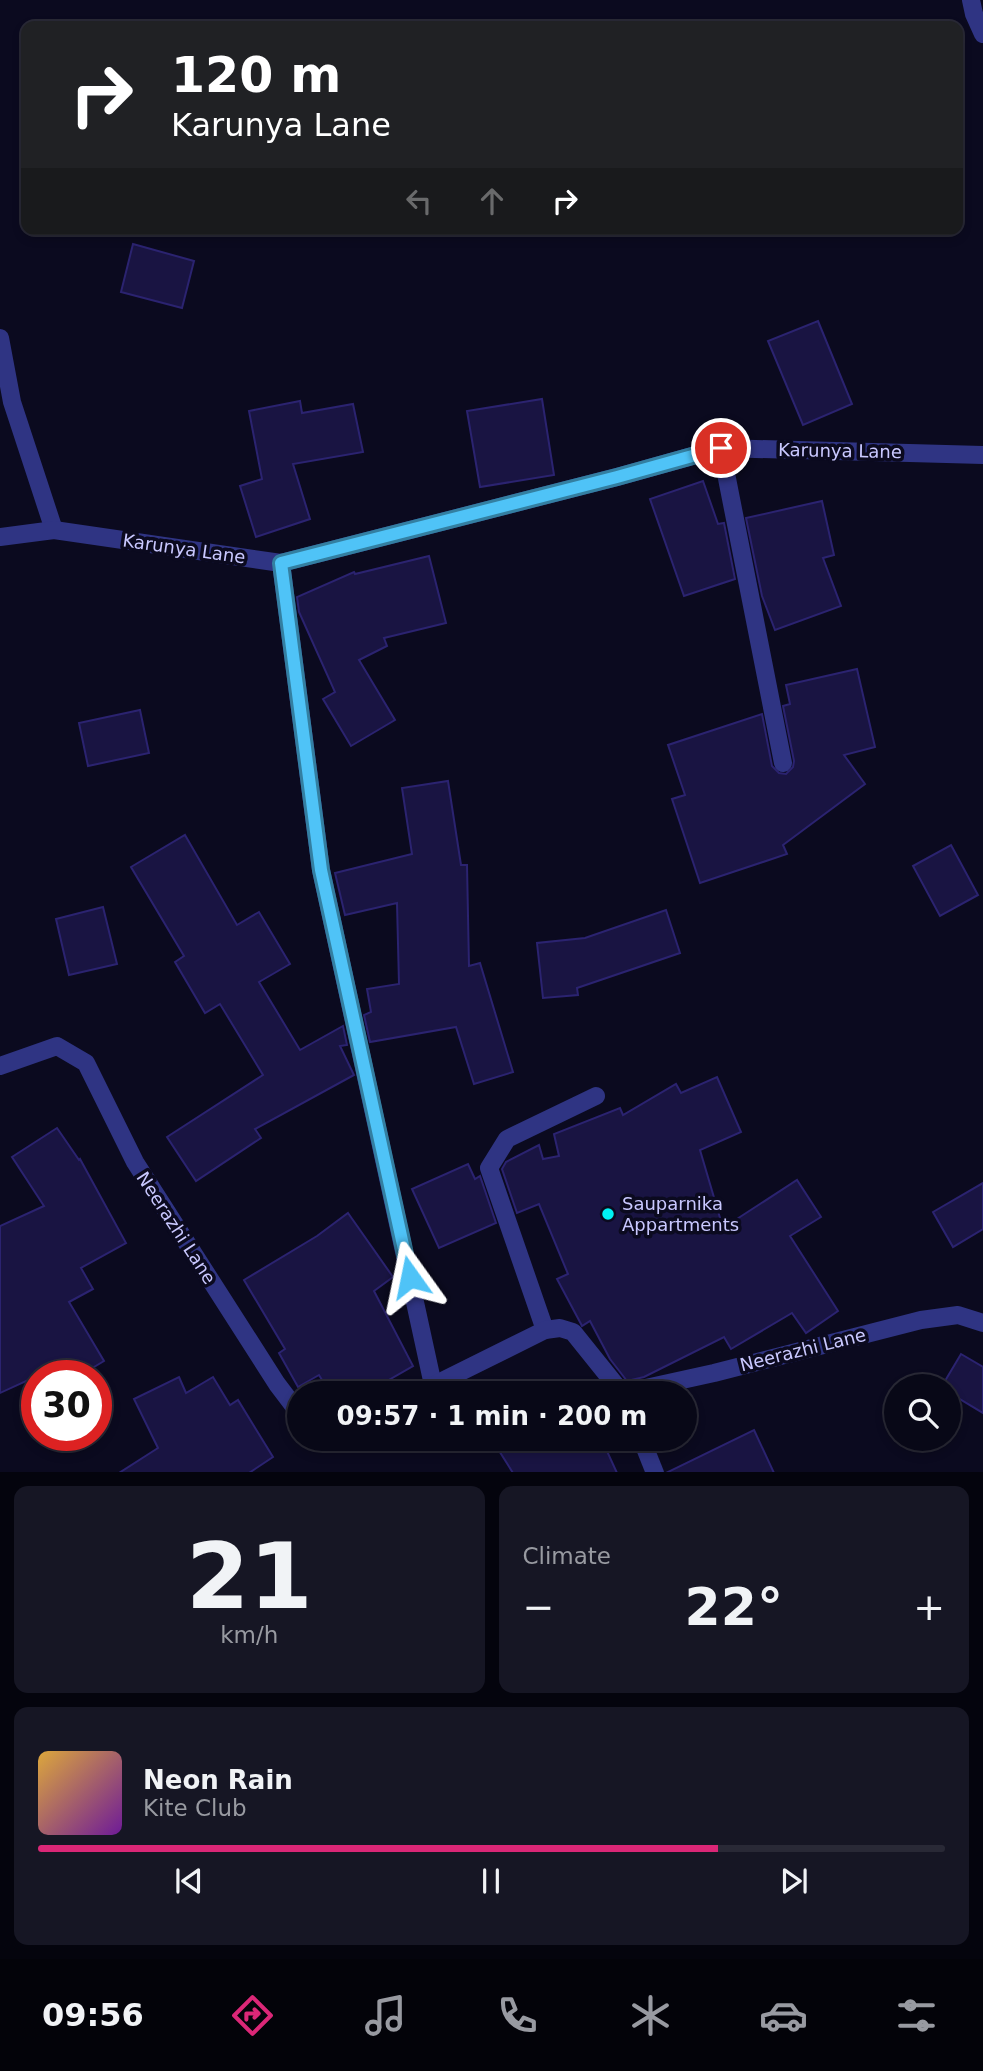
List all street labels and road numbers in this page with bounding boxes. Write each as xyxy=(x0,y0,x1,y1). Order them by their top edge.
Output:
street label: Karunya Lane xyxy=(778,439,902,462)
street label: Karunya Lane xyxy=(121,530,247,568)
street label: Neerazhi Lane xyxy=(132,1168,220,1288)
street label: Neerazhi Lane xyxy=(738,1324,868,1375)

